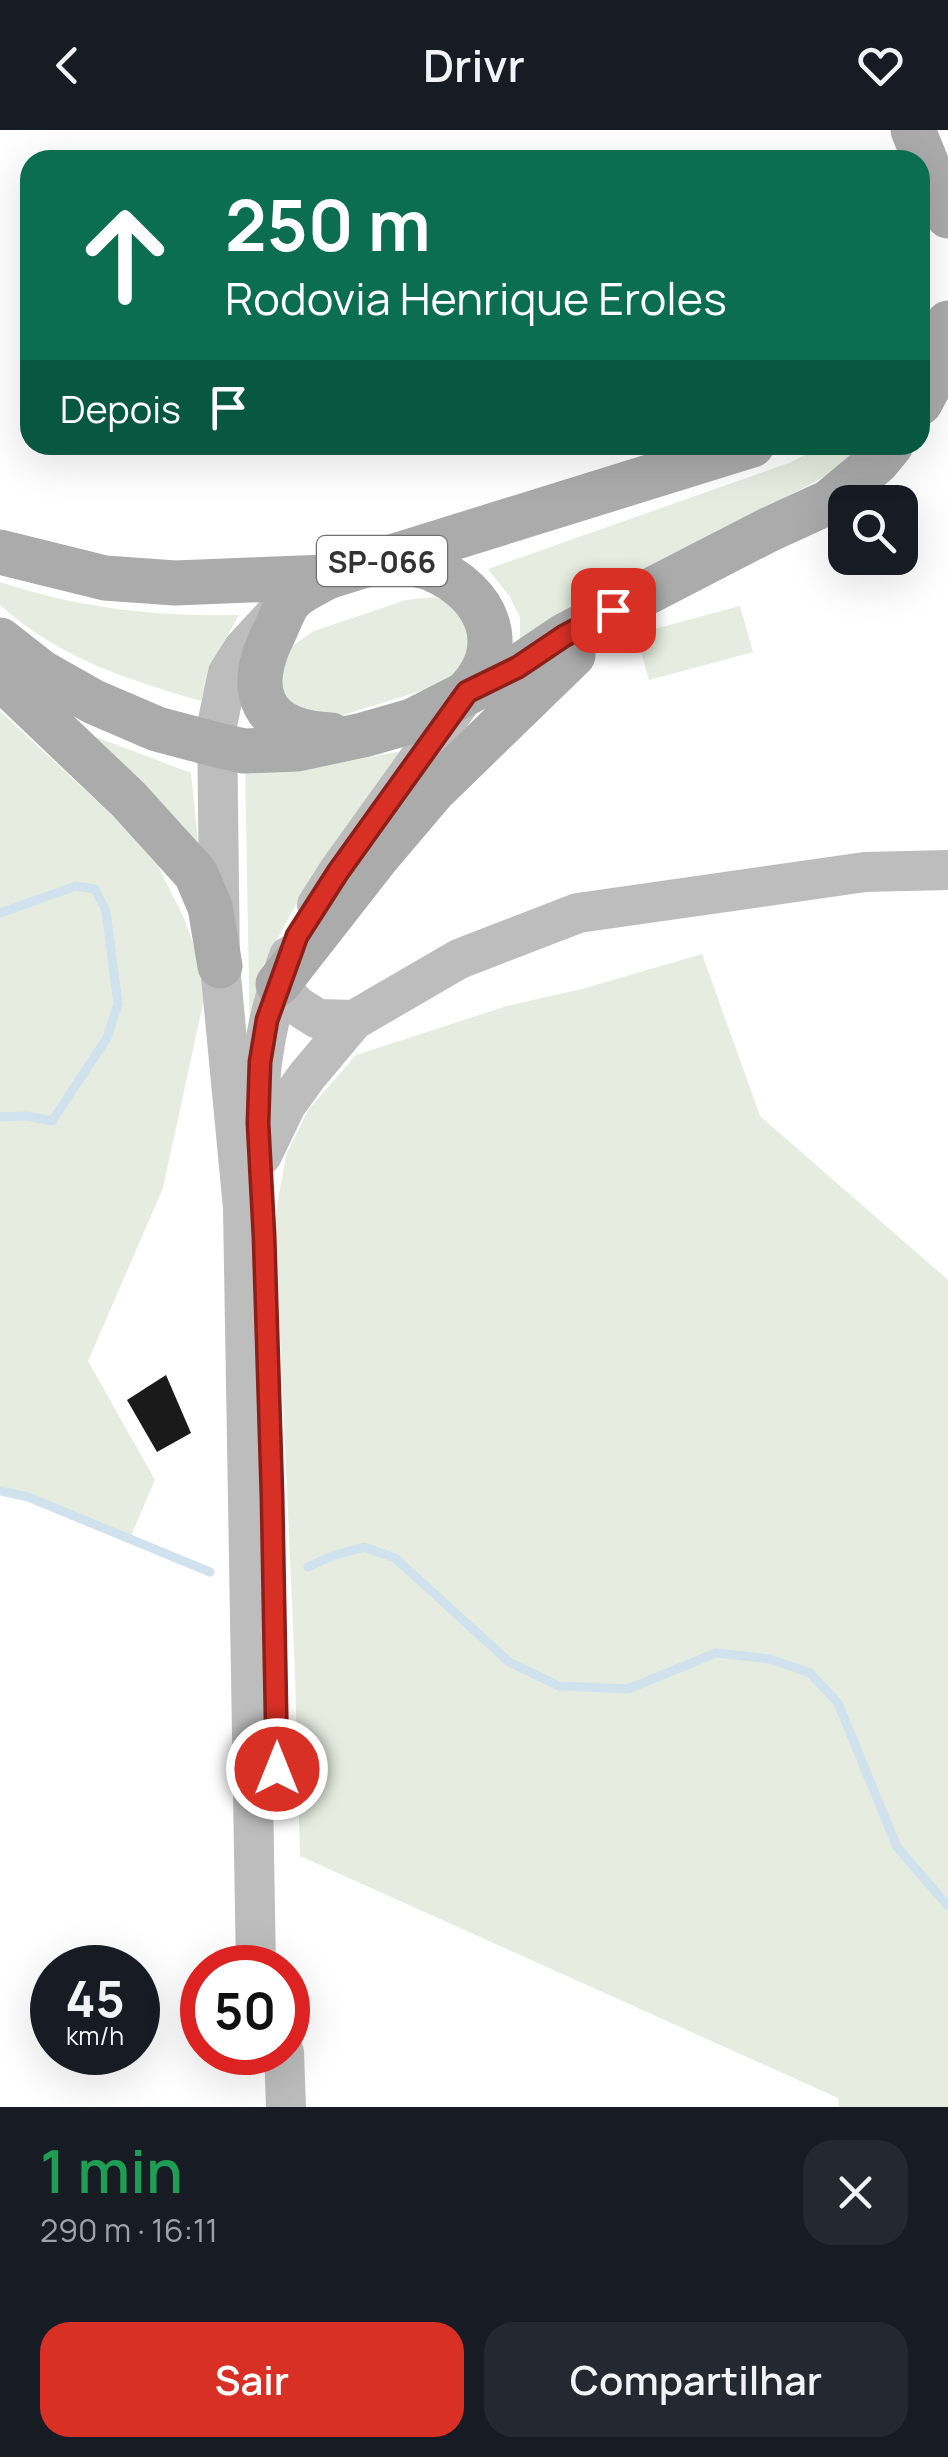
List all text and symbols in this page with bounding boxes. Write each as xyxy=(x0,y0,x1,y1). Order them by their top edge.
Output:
text: Drivr xyxy=(423,34,525,96)
icon: back xyxy=(40,38,95,93)
icon: heart xyxy=(853,38,908,93)
text: 250 m xyxy=(225,176,431,272)
icon: ahead xyxy=(60,190,190,320)
text: Rodovia Henrique Eroles xyxy=(225,267,727,329)
icon: arrive xyxy=(201,380,256,435)
text: Depois xyxy=(60,382,181,434)
map controls xyxy=(828,485,918,575)
button: search xyxy=(828,485,918,575)
road number: SP-066 xyxy=(317,536,447,586)
pin xyxy=(571,568,656,653)
icon: arrive xyxy=(586,583,641,638)
position arrow xyxy=(225,1717,329,1821)
speed limit sign: 50 xyxy=(180,1945,310,2075)
text: 45 xyxy=(65,1964,125,2032)
text: km/h xyxy=(66,2018,124,2053)
text: 1 min xyxy=(40,2129,183,2211)
button: close xyxy=(803,2140,908,2245)
text: 290 m · 16:11 xyxy=(40,2208,218,2252)
button: Sair xyxy=(40,2322,464,2437)
button: Compartilhar xyxy=(484,2322,908,2437)

